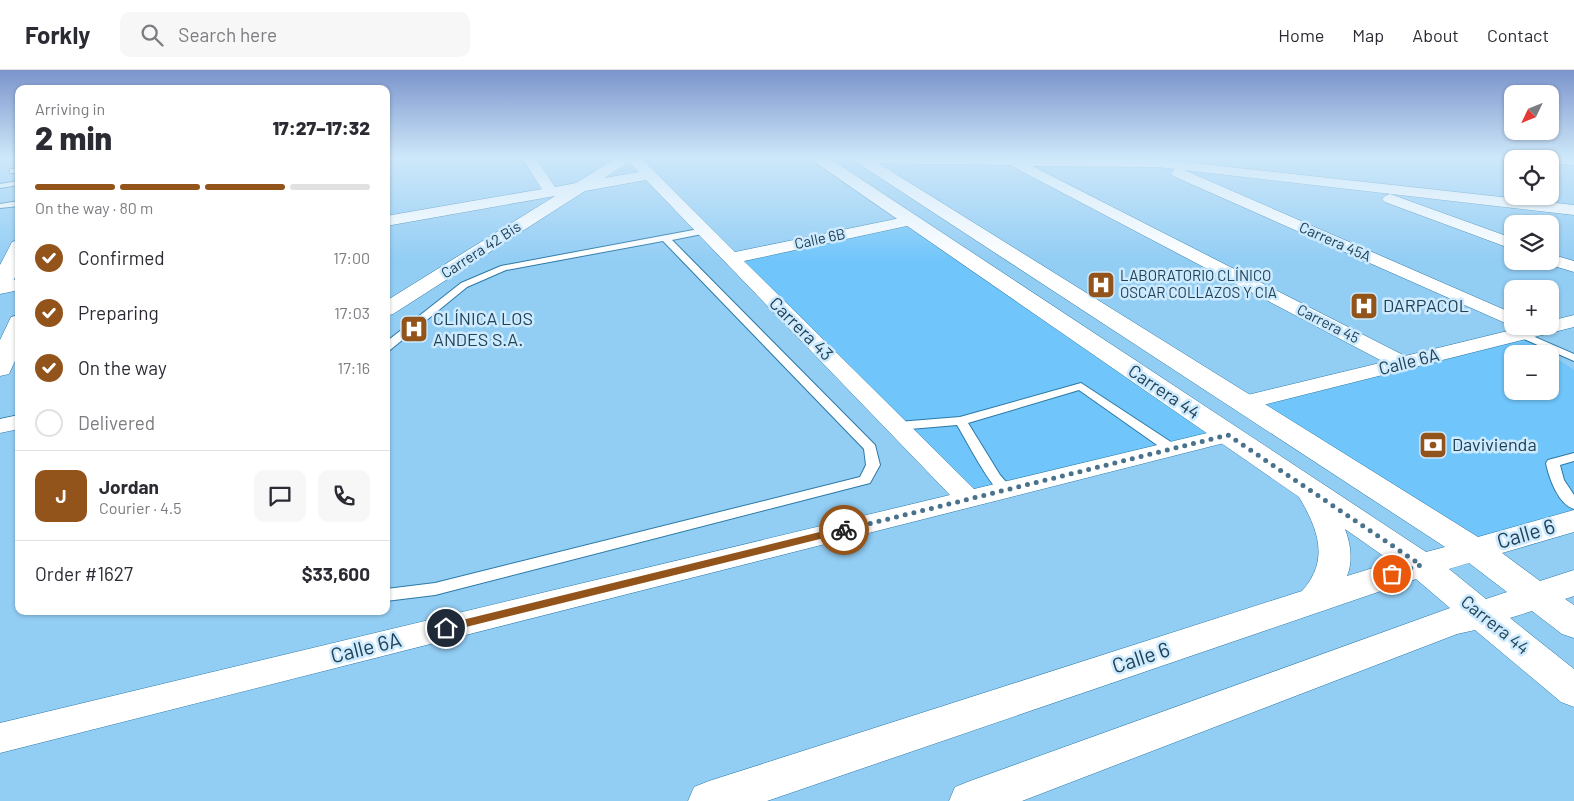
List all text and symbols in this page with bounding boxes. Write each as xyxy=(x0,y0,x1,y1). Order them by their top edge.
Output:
search box xyxy=(120,12,470,57)
text: Forkly xyxy=(25,20,90,49)
icon: search xyxy=(138,21,166,49)
text: Search here xyxy=(178,23,277,46)
text: Home xyxy=(1278,24,1324,46)
text: Map xyxy=(1352,24,1384,46)
text: About xyxy=(1412,24,1459,46)
text: Contact xyxy=(1487,24,1549,46)
north arrow xyxy=(1504,85,1559,140)
map controls xyxy=(1504,85,1559,400)
text: Arriving in xyxy=(35,99,105,118)
text: 17:27–17:32 xyxy=(272,116,370,139)
text: 2 min xyxy=(35,118,112,156)
button: locate xyxy=(1504,150,1559,205)
text: On the way · 80 m xyxy=(35,198,153,217)
button: layers xyxy=(1504,215,1559,270)
street label: Carrera 42 Bis xyxy=(437,217,524,282)
street label: Carrera 45A xyxy=(1297,217,1374,265)
street label: Calle 6B xyxy=(793,224,847,252)
icon: check xyxy=(35,244,63,272)
text: Confirmed xyxy=(78,246,165,269)
text: 17:00 xyxy=(333,248,370,267)
place label: LABORATORIO CLÍNICO OSCAR COLLAZOS Y CIA xyxy=(1120,266,1277,301)
hospital icon: LABORATORIO CLÍNICO OSCAR COLLAZOS Y CIA xyxy=(1086,270,1116,300)
button: + xyxy=(1504,280,1559,335)
hospital icon: DARPACOL xyxy=(1349,291,1379,321)
street label: Carrera 43 xyxy=(765,292,838,365)
place label: DARPACOL xyxy=(1383,294,1469,316)
icon: check xyxy=(35,299,63,327)
street label: Carrera 45 xyxy=(1294,300,1363,346)
text: Preparing xyxy=(78,301,159,324)
text: 17:03 xyxy=(334,303,370,322)
place label: CLÍNICA LOS ANDES S.A. xyxy=(433,307,533,350)
hospital icon: CLÍNICA LOS ANDES S.A. xyxy=(399,314,429,344)
street label: Calle 6A xyxy=(1376,343,1441,379)
button: − xyxy=(1504,345,1559,400)
icon: check xyxy=(35,354,63,382)
text: On the way xyxy=(78,356,167,379)
text: 17:16 xyxy=(338,358,370,377)
street label: Carrera 44 xyxy=(1125,359,1205,423)
text: Delivered xyxy=(78,411,155,434)
bank icon: Davivienda xyxy=(1418,430,1448,460)
place label: Davivienda xyxy=(1452,433,1537,455)
button: chat xyxy=(254,470,306,522)
button: phone xyxy=(318,470,370,522)
text: Jordan xyxy=(99,475,159,498)
text: J xyxy=(55,484,67,507)
text: Courier · 4.5 xyxy=(99,498,182,517)
courier xyxy=(819,505,869,555)
street label: Calle 6 xyxy=(1494,512,1557,553)
icon: bike xyxy=(830,516,858,544)
pin xyxy=(1371,553,1413,595)
icon: bag xyxy=(1378,560,1406,588)
text: Order #1627 xyxy=(35,562,133,585)
text: $33,600 xyxy=(302,562,370,585)
street label: Carrera 44 xyxy=(1457,590,1534,658)
pin xyxy=(425,607,467,649)
icon: home xyxy=(432,614,460,642)
street label: Calle 6A xyxy=(328,626,404,667)
street label: Calle 6 xyxy=(1109,636,1173,678)

